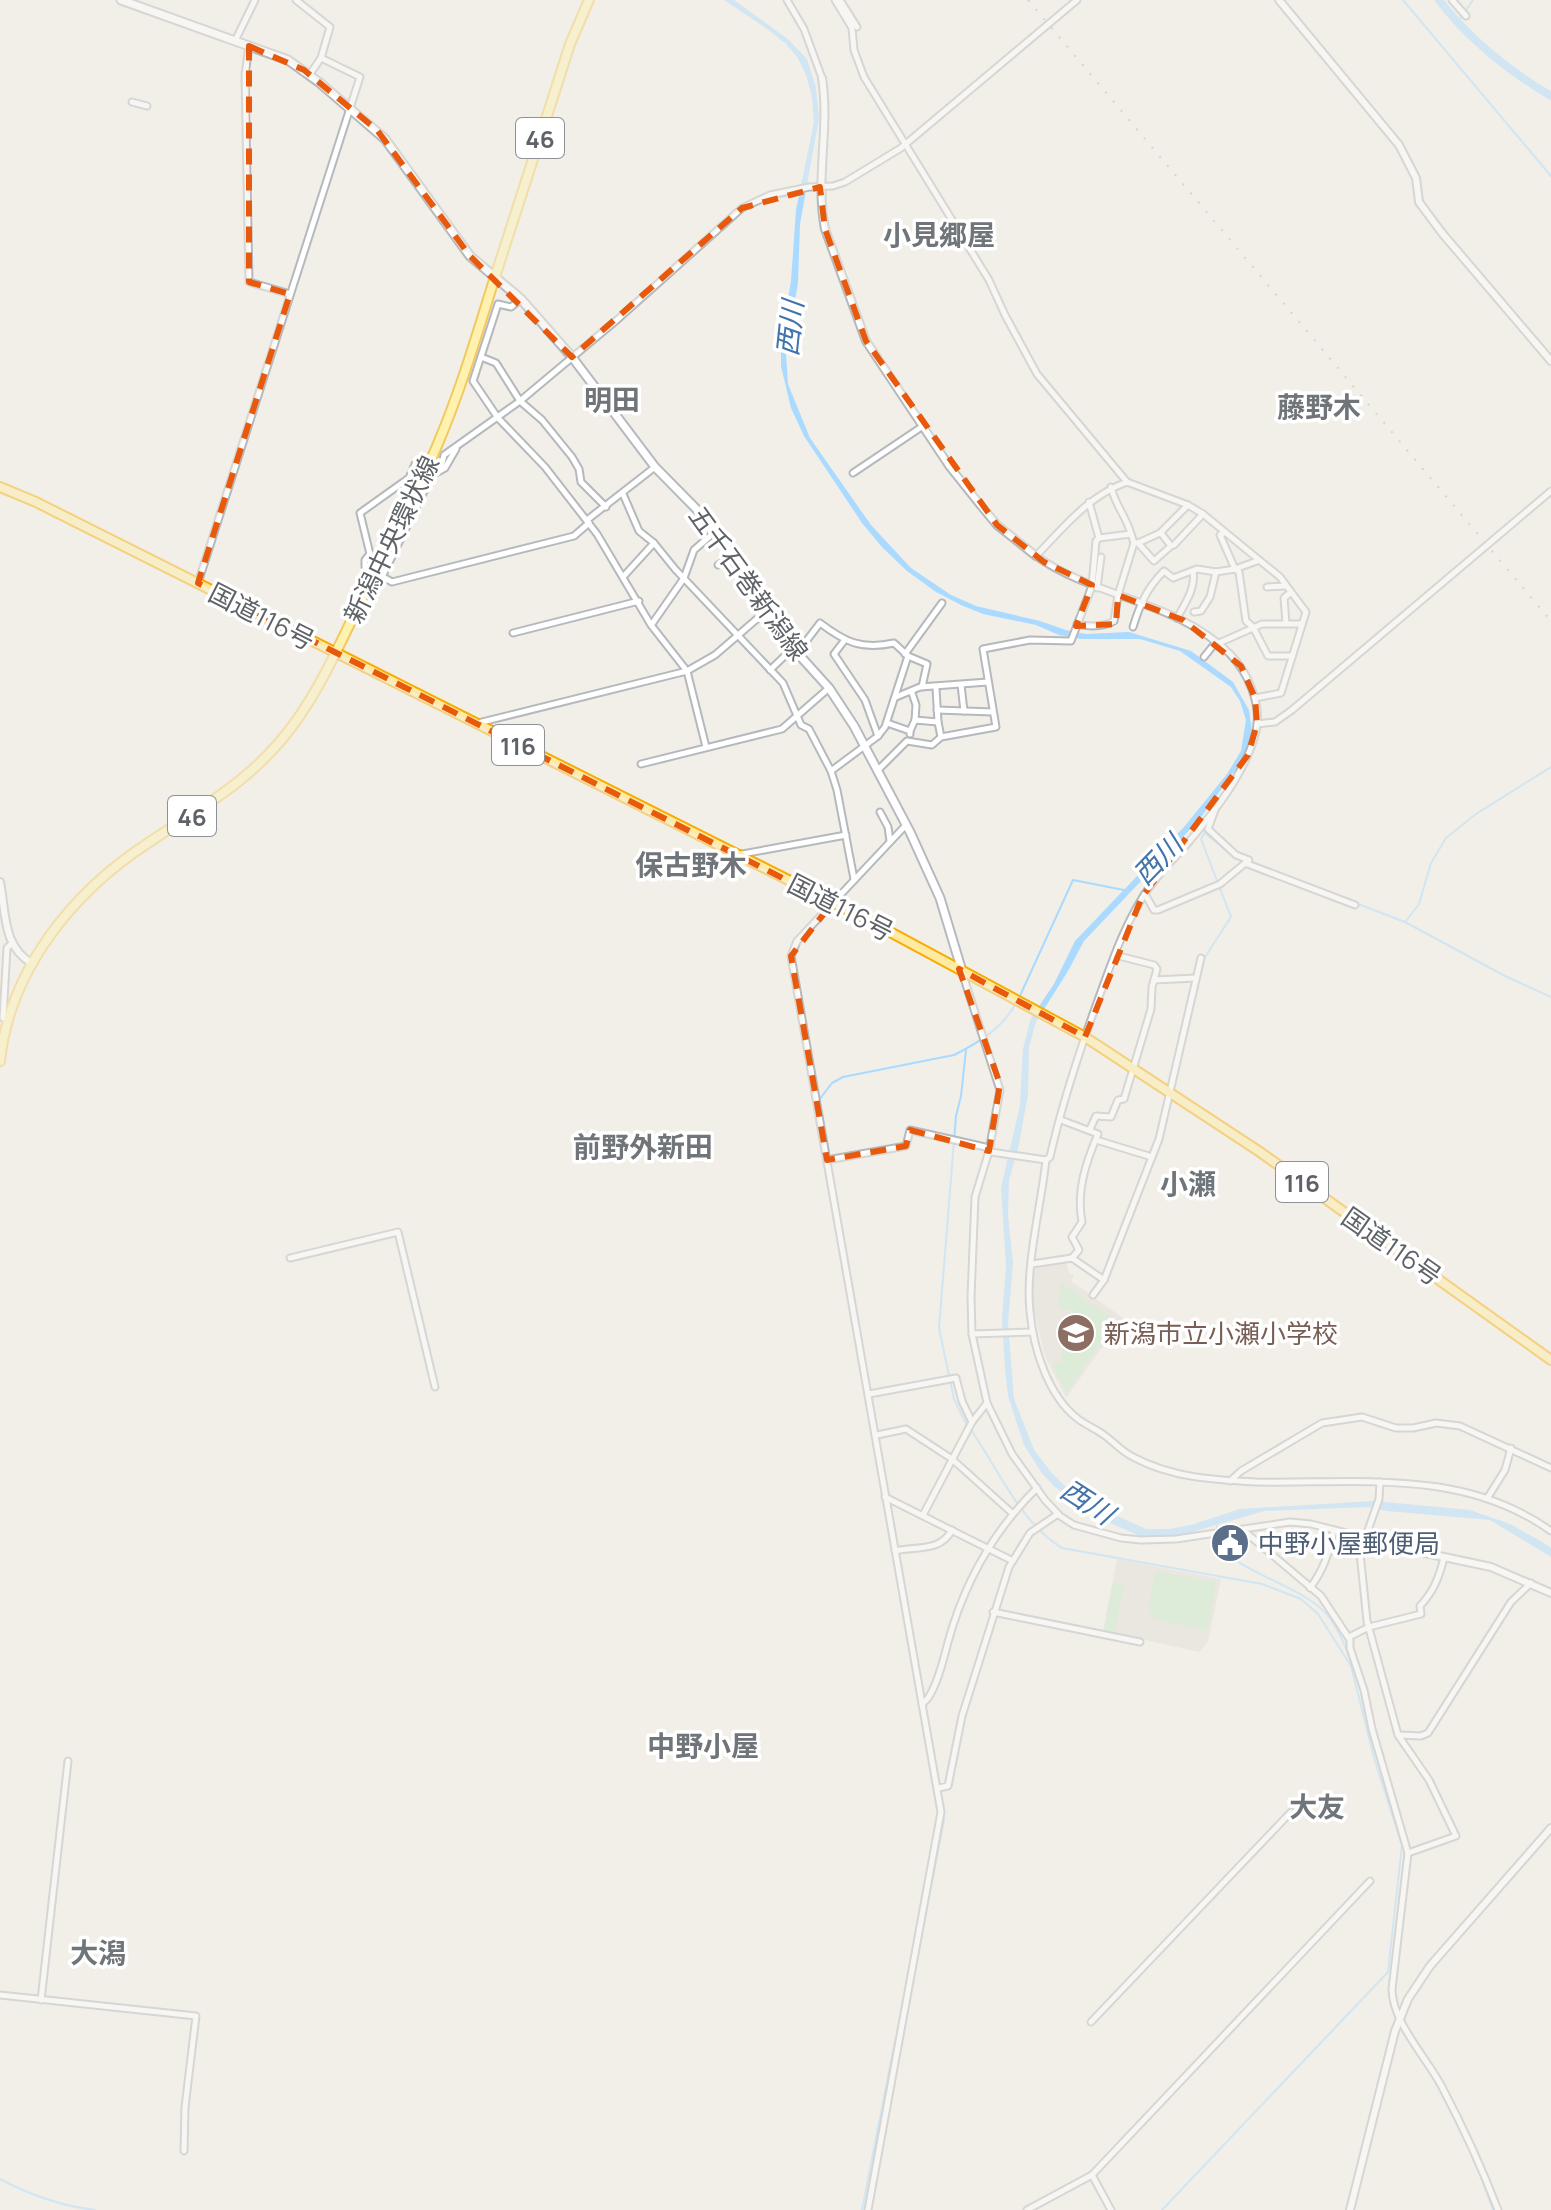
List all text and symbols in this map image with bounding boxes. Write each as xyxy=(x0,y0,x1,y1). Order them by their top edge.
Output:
road number: 46 xyxy=(516,118,564,158)
district label: 小見郷屋 xyxy=(883,215,995,253)
water label: 西川 xyxy=(767,295,811,358)
district label: 明田 xyxy=(584,380,640,418)
district label: 藤野木 xyxy=(1277,387,1361,425)
street label: 新潟中央環状線 xyxy=(335,449,447,629)
street label: 五千石巻新潟線 xyxy=(681,499,817,667)
street label: 国道116号 xyxy=(203,574,321,658)
road number: 116 xyxy=(492,725,544,765)
road number: 46 xyxy=(168,796,216,836)
water label: 西川 xyxy=(1124,824,1192,892)
district label: 保古野木 xyxy=(635,845,747,883)
street label: 国道116号 xyxy=(782,865,900,949)
district label: 前野外新田 xyxy=(573,1127,713,1165)
road number: 116 xyxy=(1276,1162,1328,1202)
district label: 小瀬 xyxy=(1160,1164,1216,1202)
street label: 国道116号 xyxy=(1335,1198,1449,1294)
school or university icon: 新潟市立小瀬小学校 xyxy=(1055,1312,1097,1354)
place label: 新潟市立小瀬小学校 xyxy=(1104,1315,1338,1351)
water label: 西川 xyxy=(1054,1470,1124,1534)
public building icon: 中野小屋郵便局 xyxy=(1209,1522,1251,1564)
place label: 中野小屋郵便局 xyxy=(1258,1525,1440,1561)
district label: 中野小屋 xyxy=(647,1726,759,1764)
district label: 大友 xyxy=(1289,1787,1345,1825)
district label: 大潟 xyxy=(70,1933,126,1971)

